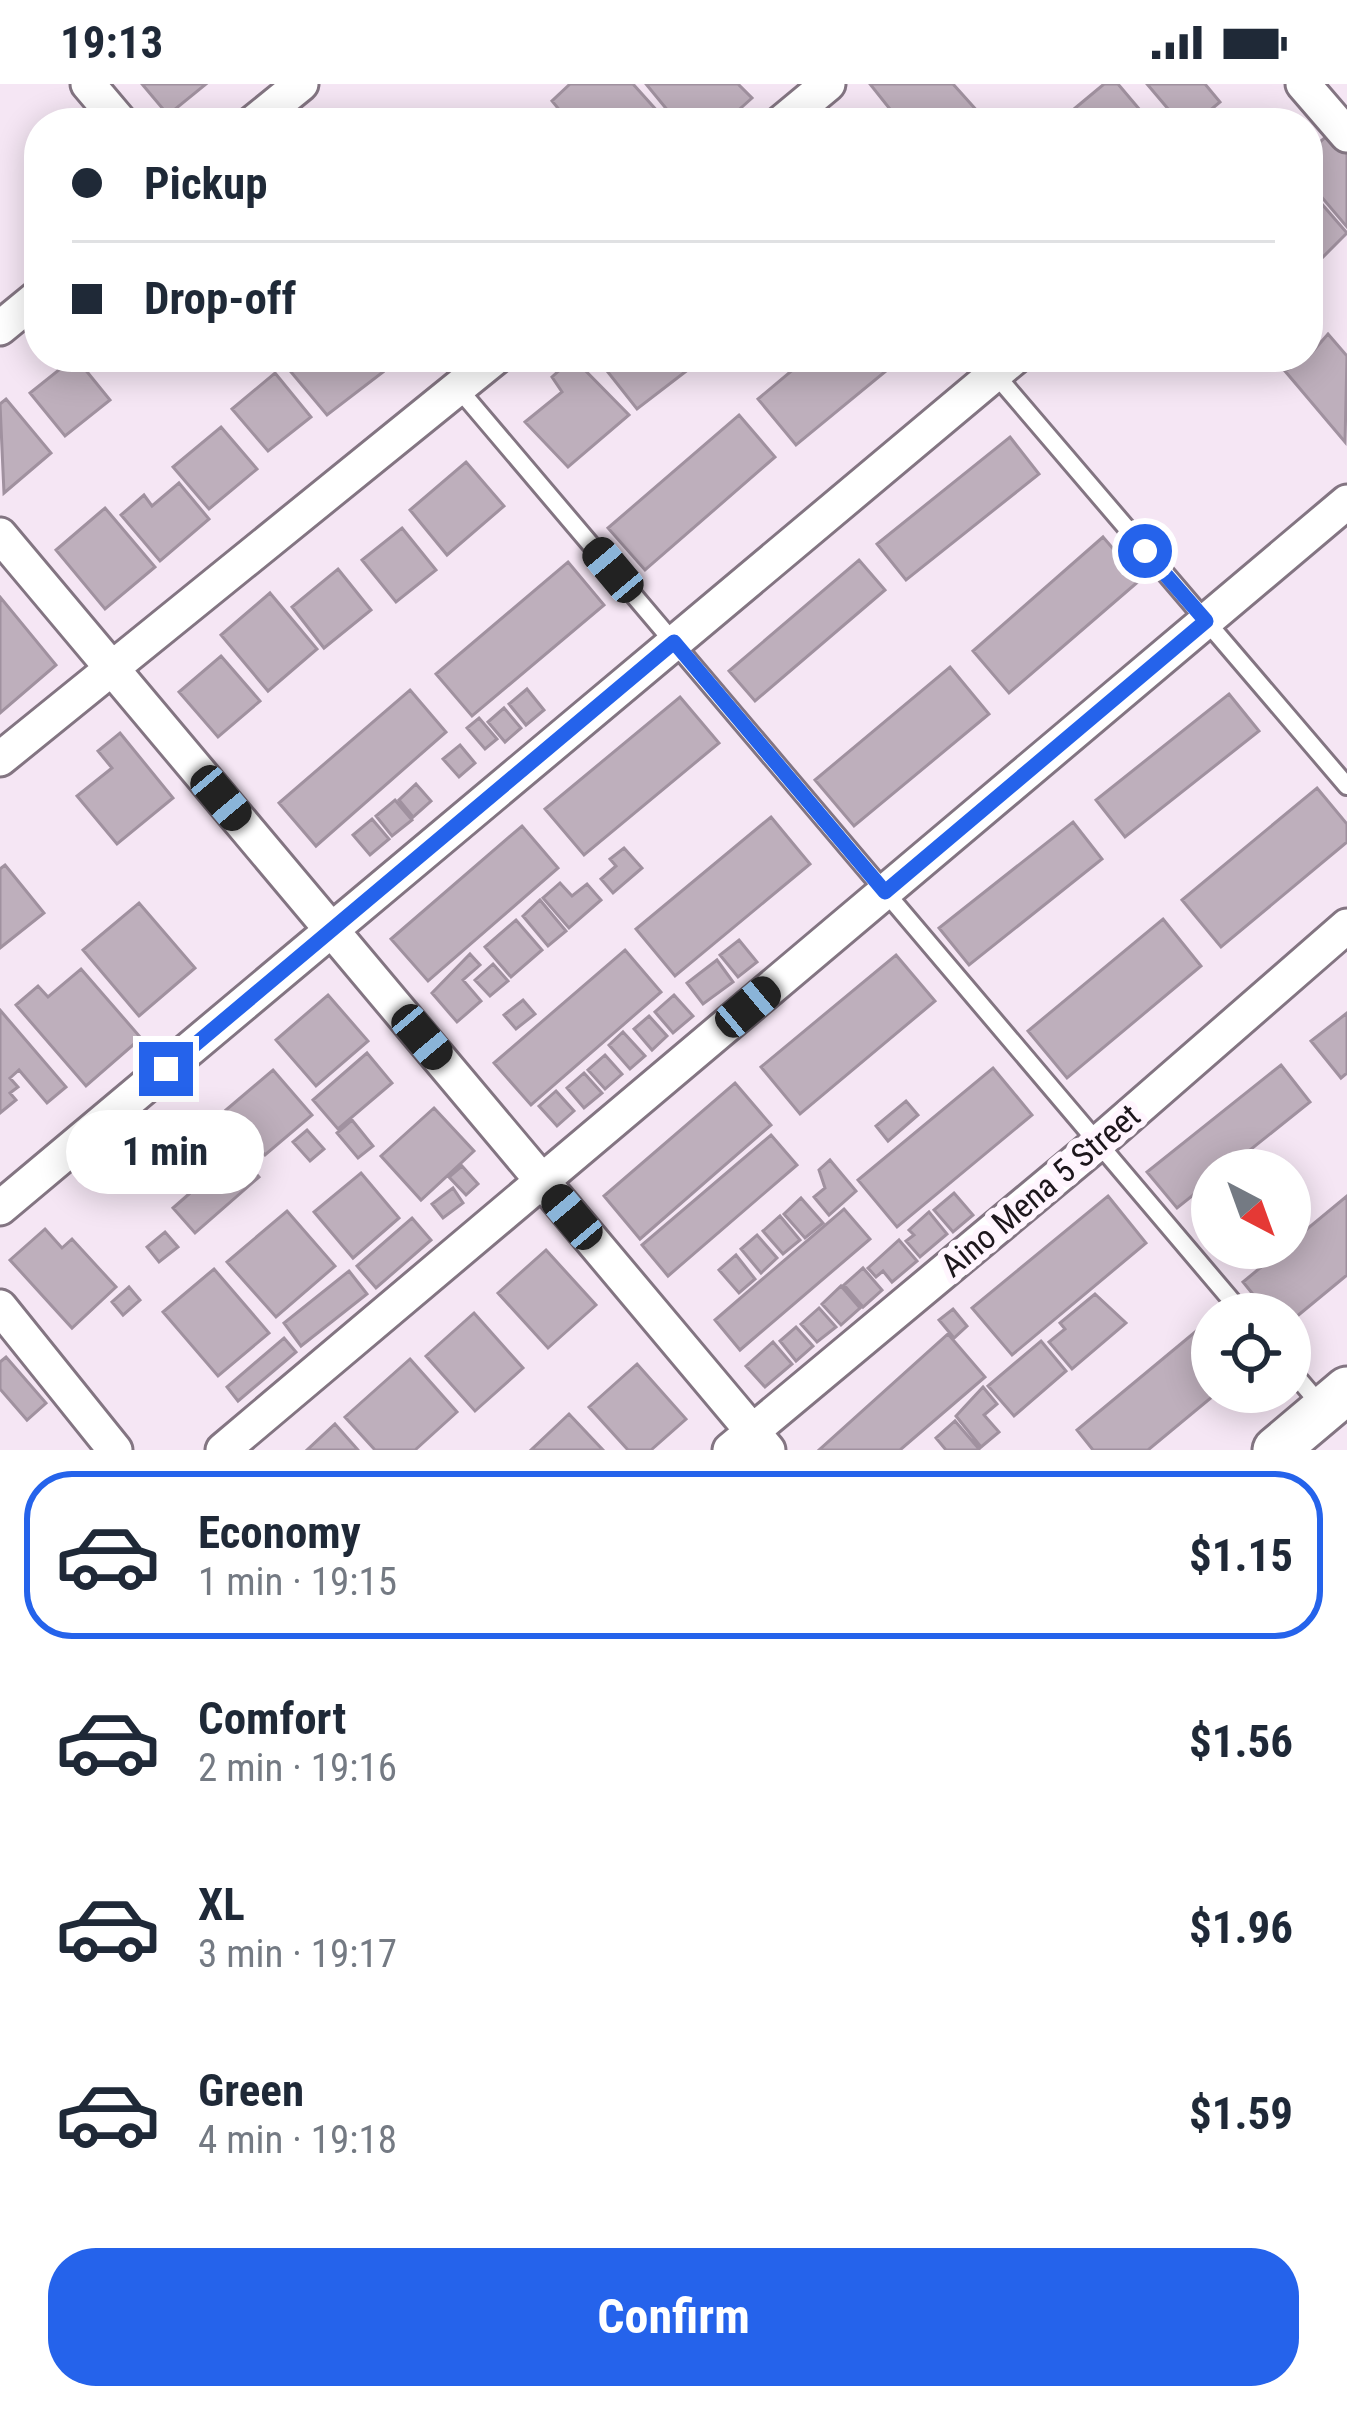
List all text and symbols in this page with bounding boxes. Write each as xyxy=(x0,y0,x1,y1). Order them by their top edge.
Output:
text: 19:13 xyxy=(60,16,163,69)
text: Pickup xyxy=(144,157,268,210)
text: Drop-off xyxy=(144,272,296,325)
route start xyxy=(1118,524,1172,578)
car xyxy=(576,531,650,609)
car xyxy=(184,759,258,837)
car xyxy=(709,970,787,1044)
car xyxy=(385,998,459,1076)
route end xyxy=(139,1042,193,1096)
street label: Aino Mena 5 Street xyxy=(933,1096,1148,1285)
callout: 1 min xyxy=(67,1111,265,1195)
text: 1 min xyxy=(122,1129,208,1175)
north arrow xyxy=(1191,1149,1311,1269)
map controls xyxy=(1191,1149,1311,1413)
car xyxy=(535,1178,609,1256)
button: locate xyxy=(1191,1293,1311,1413)
icon: car xyxy=(54,1501,162,1609)
text: Economy xyxy=(198,1506,361,1559)
text: $1.15 xyxy=(1189,1529,1293,1582)
text: 1 min · 19:15 xyxy=(198,1559,397,1605)
icon: car xyxy=(54,1687,162,1795)
text: Comfort xyxy=(198,1692,346,1745)
text: $1.56 xyxy=(1189,1715,1293,1768)
text: 2 min · 19:16 xyxy=(198,1745,397,1791)
icon: car xyxy=(54,1873,162,1981)
text: XL xyxy=(198,1878,245,1931)
text: $1.96 xyxy=(1189,1901,1293,1954)
text: 3 min · 19:17 xyxy=(198,1931,397,1977)
icon: car xyxy=(54,2059,162,2167)
text: Green xyxy=(198,2064,304,2117)
text: $1.59 xyxy=(1189,2087,1293,2140)
text: 4 min · 19:18 xyxy=(198,2117,397,2163)
button: Confirm xyxy=(48,2248,1299,2386)

